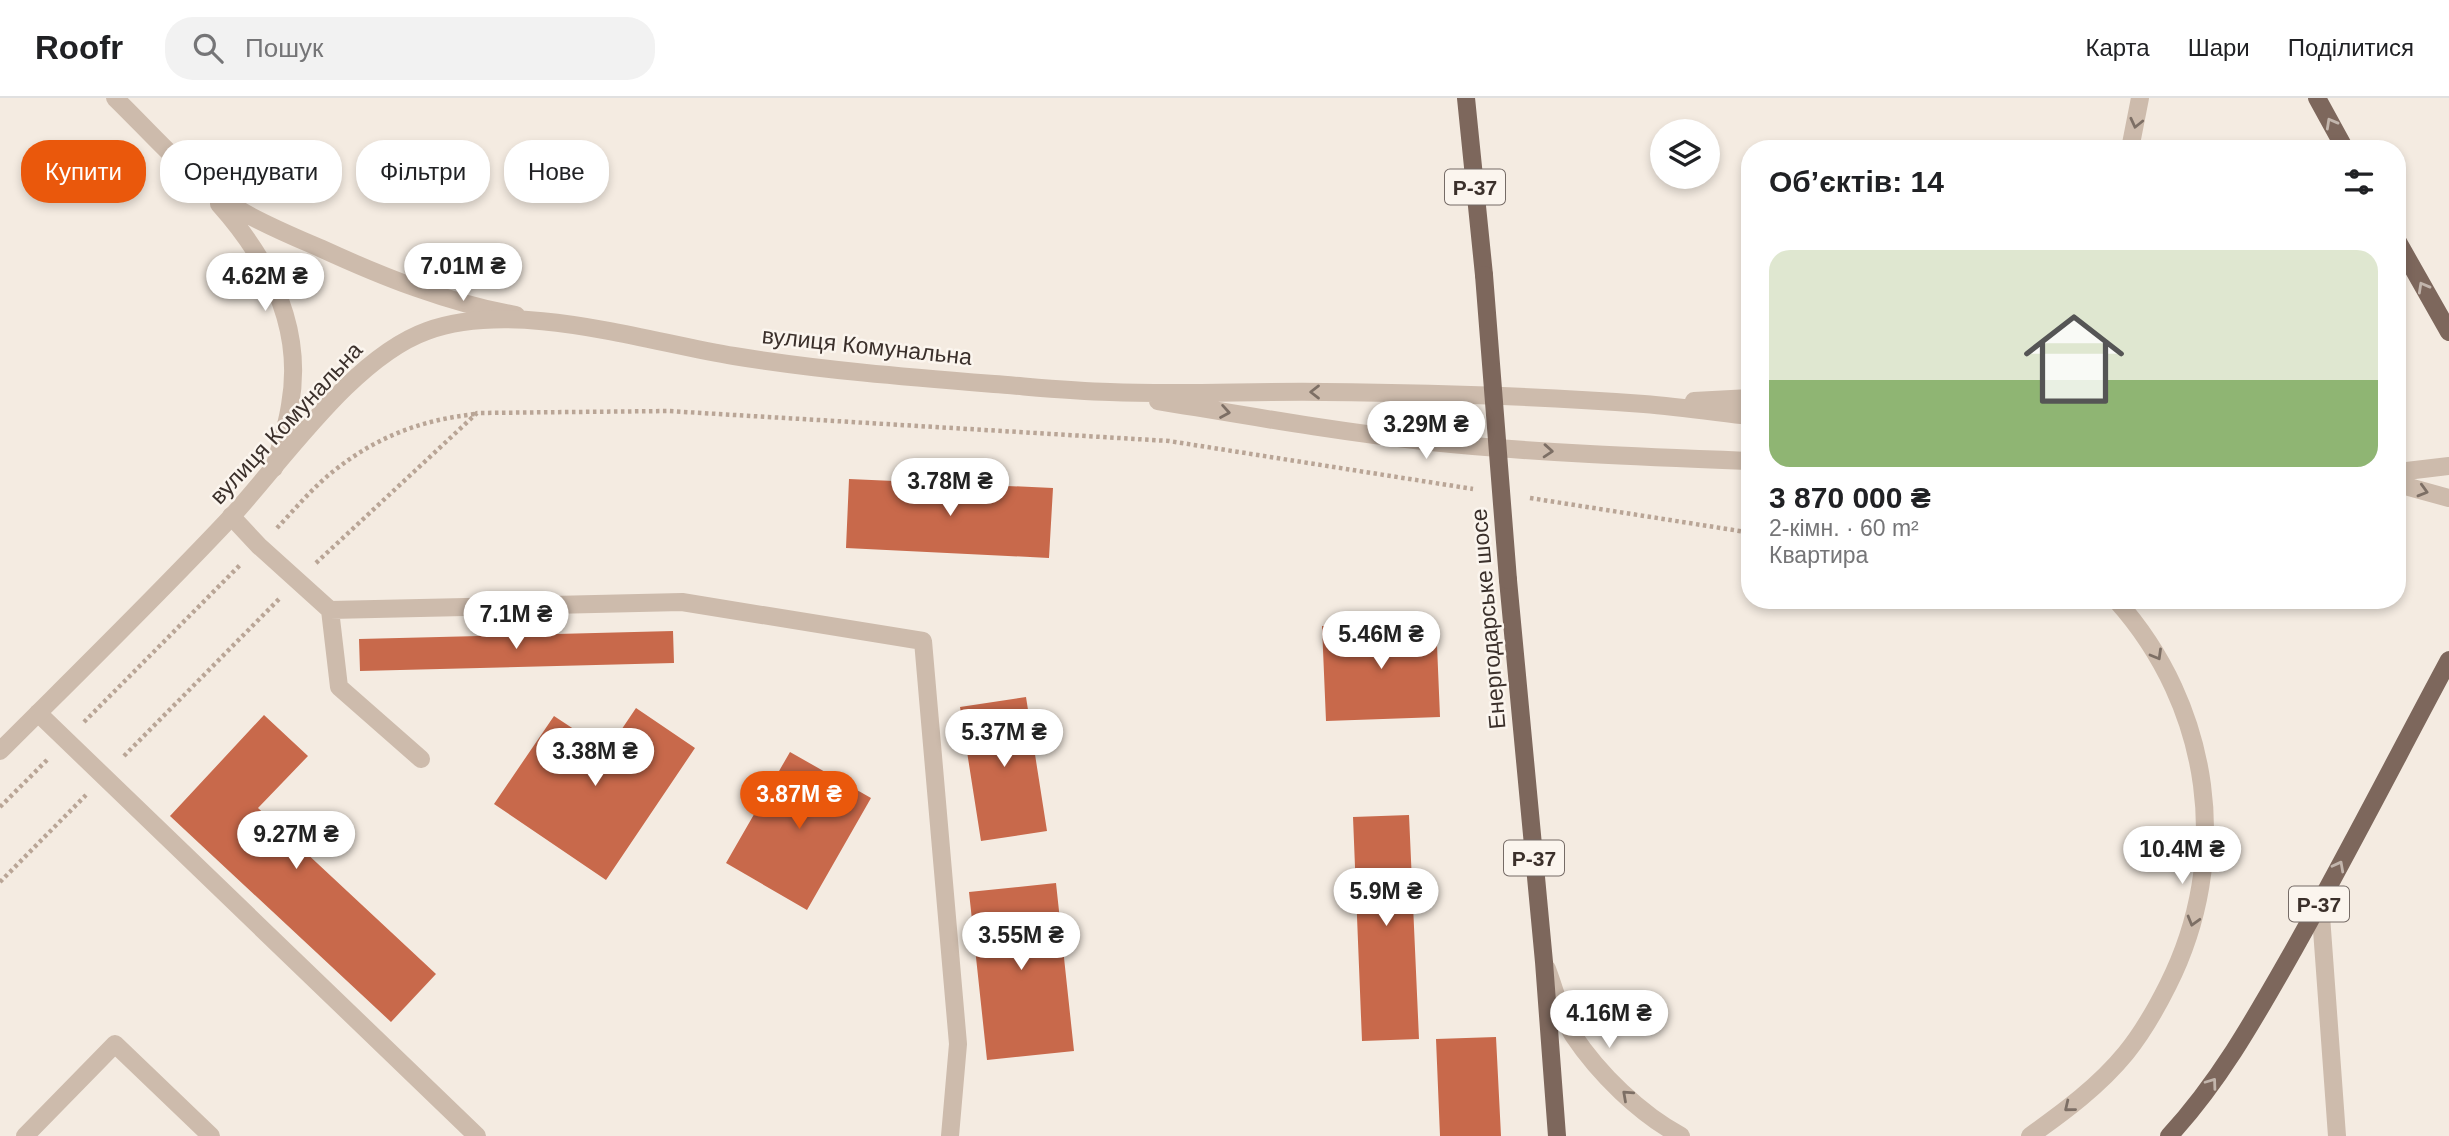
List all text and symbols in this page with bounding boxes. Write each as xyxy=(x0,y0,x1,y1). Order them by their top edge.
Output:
search box xyxy=(165,17,655,80)
text: Roofr xyxy=(35,29,123,66)
icon: search xyxy=(189,29,227,67)
text: Пошук xyxy=(245,33,323,63)
text: Карта xyxy=(2085,34,2150,61)
text: Шари xyxy=(2188,34,2250,61)
text: Поділитися xyxy=(2288,34,2414,61)
one-way arrow xyxy=(2130,117,2144,129)
one-way arrow xyxy=(2326,118,2339,131)
map controls xyxy=(1650,119,1720,189)
button: layers xyxy=(1650,119,1720,189)
chip: Купити xyxy=(21,140,146,203)
chip: Орендувати xyxy=(160,140,342,203)
chip: Фільтри xyxy=(356,140,490,203)
chip: Нове xyxy=(504,140,609,203)
icon: filters xyxy=(2340,163,2378,201)
text: Об’єктів: 14 xyxy=(1769,165,1944,198)
road number: Р-37 xyxy=(1445,170,1505,204)
pin: 7.01M ₴ xyxy=(398,244,528,303)
text: 7.01M ₴ xyxy=(420,253,506,279)
pin: 4.62M ₴ xyxy=(200,254,330,313)
text: 4.62M ₴ xyxy=(222,263,308,289)
one-way arrow xyxy=(2418,282,2431,294)
icon: home xyxy=(2011,296,2137,422)
street label: вулиця Комунальна xyxy=(761,322,974,370)
street label: вулиця Комунальна xyxy=(204,337,368,509)
one-way arrow xyxy=(1309,384,1320,400)
pin: 3.29M ₴ xyxy=(1361,402,1491,461)
one-way arrow xyxy=(1219,404,1231,419)
text: 3.29M ₴ xyxy=(1383,411,1469,437)
one-way arrow xyxy=(1543,443,1554,458)
pin: 3.78M ₴ xyxy=(885,458,1015,518)
text: 3.78M ₴ xyxy=(907,468,993,494)
text: 3 870 000 ₴ xyxy=(1769,481,1931,514)
one-way arrow xyxy=(2417,483,2429,497)
street label: Енергодарське шосе xyxy=(1465,508,1511,730)
text: 2-кімн. · 60 m² xyxy=(1769,515,1919,541)
text: Квартира xyxy=(1769,542,1868,568)
pin: 7.1M ₴ xyxy=(459,592,573,651)
text: 7.1M ₴ xyxy=(480,601,552,627)
pin: 5.46M ₴ xyxy=(1316,612,1446,671)
text: 5.46M ₴ xyxy=(1338,621,1424,647)
one-way arrow xyxy=(2149,647,2162,660)
pin: 5.37M ₴ xyxy=(939,710,1069,769)
text: 5.37M ₴ xyxy=(961,719,1047,745)
pin: 3.38M ₴ xyxy=(530,728,660,788)
text: 3.38M ₴ xyxy=(552,738,638,764)
pin: 3.87M ₴ xyxy=(734,772,864,831)
text: 3.87M ₴ xyxy=(756,781,842,807)
pin: 9.27M ₴ xyxy=(231,812,361,871)
text: 9.27M ₴ xyxy=(253,821,339,847)
pin: 10.4M ₴ xyxy=(2117,826,2247,886)
text: 10.4M ₴ xyxy=(2139,836,2225,862)
road number: Р-37 xyxy=(1504,840,1564,876)
one-way arrow xyxy=(2331,861,2345,873)
pin: 5.9M ₴ xyxy=(1329,868,1443,928)
text: 5.9M ₴ xyxy=(1350,878,1422,904)
road number: Р-37 xyxy=(2289,886,2349,922)
pin: 3.55M ₴ xyxy=(956,912,1086,972)
one-way arrow xyxy=(2187,915,2202,927)
text: 3.55M ₴ xyxy=(978,922,1064,948)
pin: 4.16M ₴ xyxy=(1544,990,1674,1050)
text: 4.16M ₴ xyxy=(1566,1000,1652,1026)
one-way arrow xyxy=(2204,1078,2216,1091)
one-way arrow xyxy=(1622,1091,1635,1103)
one-way arrow xyxy=(2065,1099,2077,1112)

